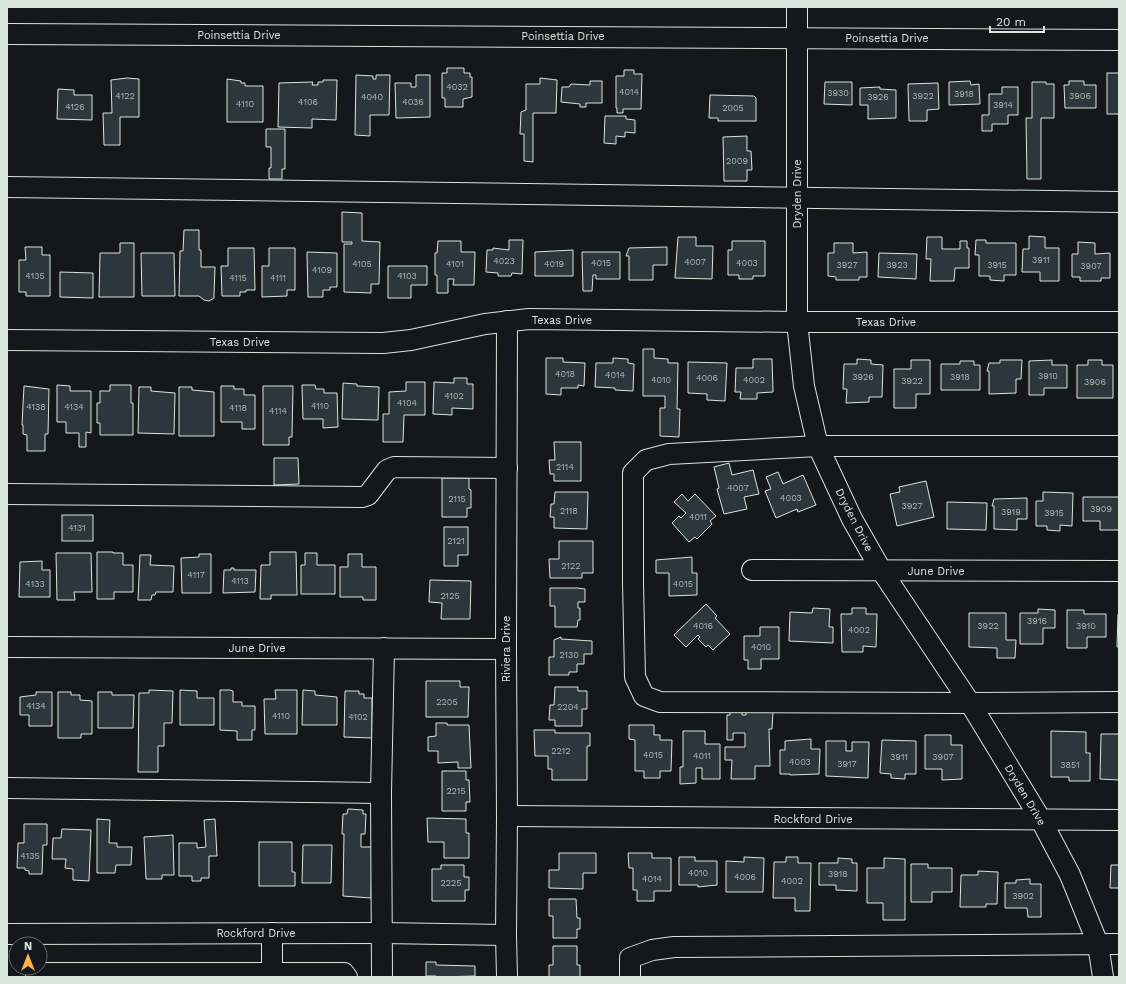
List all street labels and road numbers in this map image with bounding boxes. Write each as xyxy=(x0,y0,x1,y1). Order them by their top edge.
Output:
street label: Poinsettia Drive xyxy=(197,29,281,42)
street label: Poinsettia Drive xyxy=(521,30,605,43)
street label: Poinsettia Drive xyxy=(845,32,929,45)
street label: Dryden Drive xyxy=(791,159,804,229)
street label: Texas Drive xyxy=(532,314,592,327)
street label: Texas Drive xyxy=(856,316,916,329)
street label: Texas Drive xyxy=(210,336,270,349)
street label: Dryden Drive xyxy=(832,486,876,554)
street label: June Drive xyxy=(907,565,965,578)
street label: Riviera Drive xyxy=(500,616,513,682)
street label: June Drive xyxy=(228,642,286,655)
street label: Dryden Drive xyxy=(1002,762,1048,828)
street label: Rockford Drive xyxy=(773,813,853,826)
street label: Rockford Drive xyxy=(216,927,296,940)

